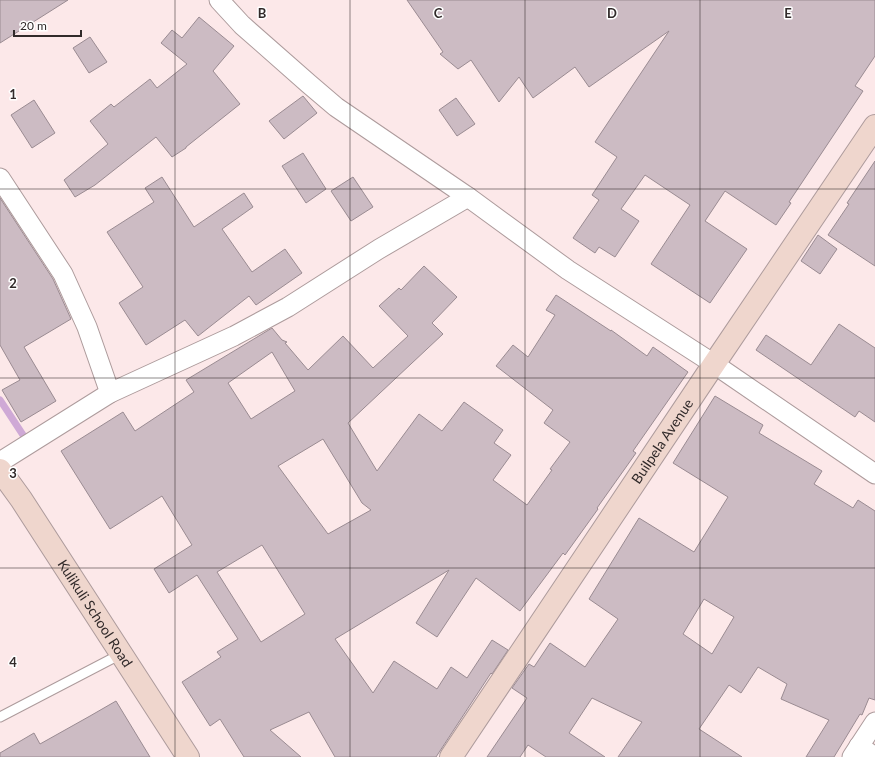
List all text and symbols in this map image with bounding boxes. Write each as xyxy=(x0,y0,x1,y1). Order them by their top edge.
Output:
text: B xyxy=(258,5,267,21)
text: C xyxy=(434,5,443,21)
text: D xyxy=(607,5,617,21)
text: E xyxy=(784,5,792,21)
scale bar xyxy=(14,12,81,38)
text: 20 m xyxy=(20,18,47,33)
text: 1 xyxy=(9,86,17,102)
text: 2 xyxy=(9,275,17,291)
street label: Builpela Avenue xyxy=(627,395,696,487)
text: 3 xyxy=(9,465,17,481)
street label: Kulikuli School Road xyxy=(54,556,136,670)
text: 4 xyxy=(9,654,17,670)

